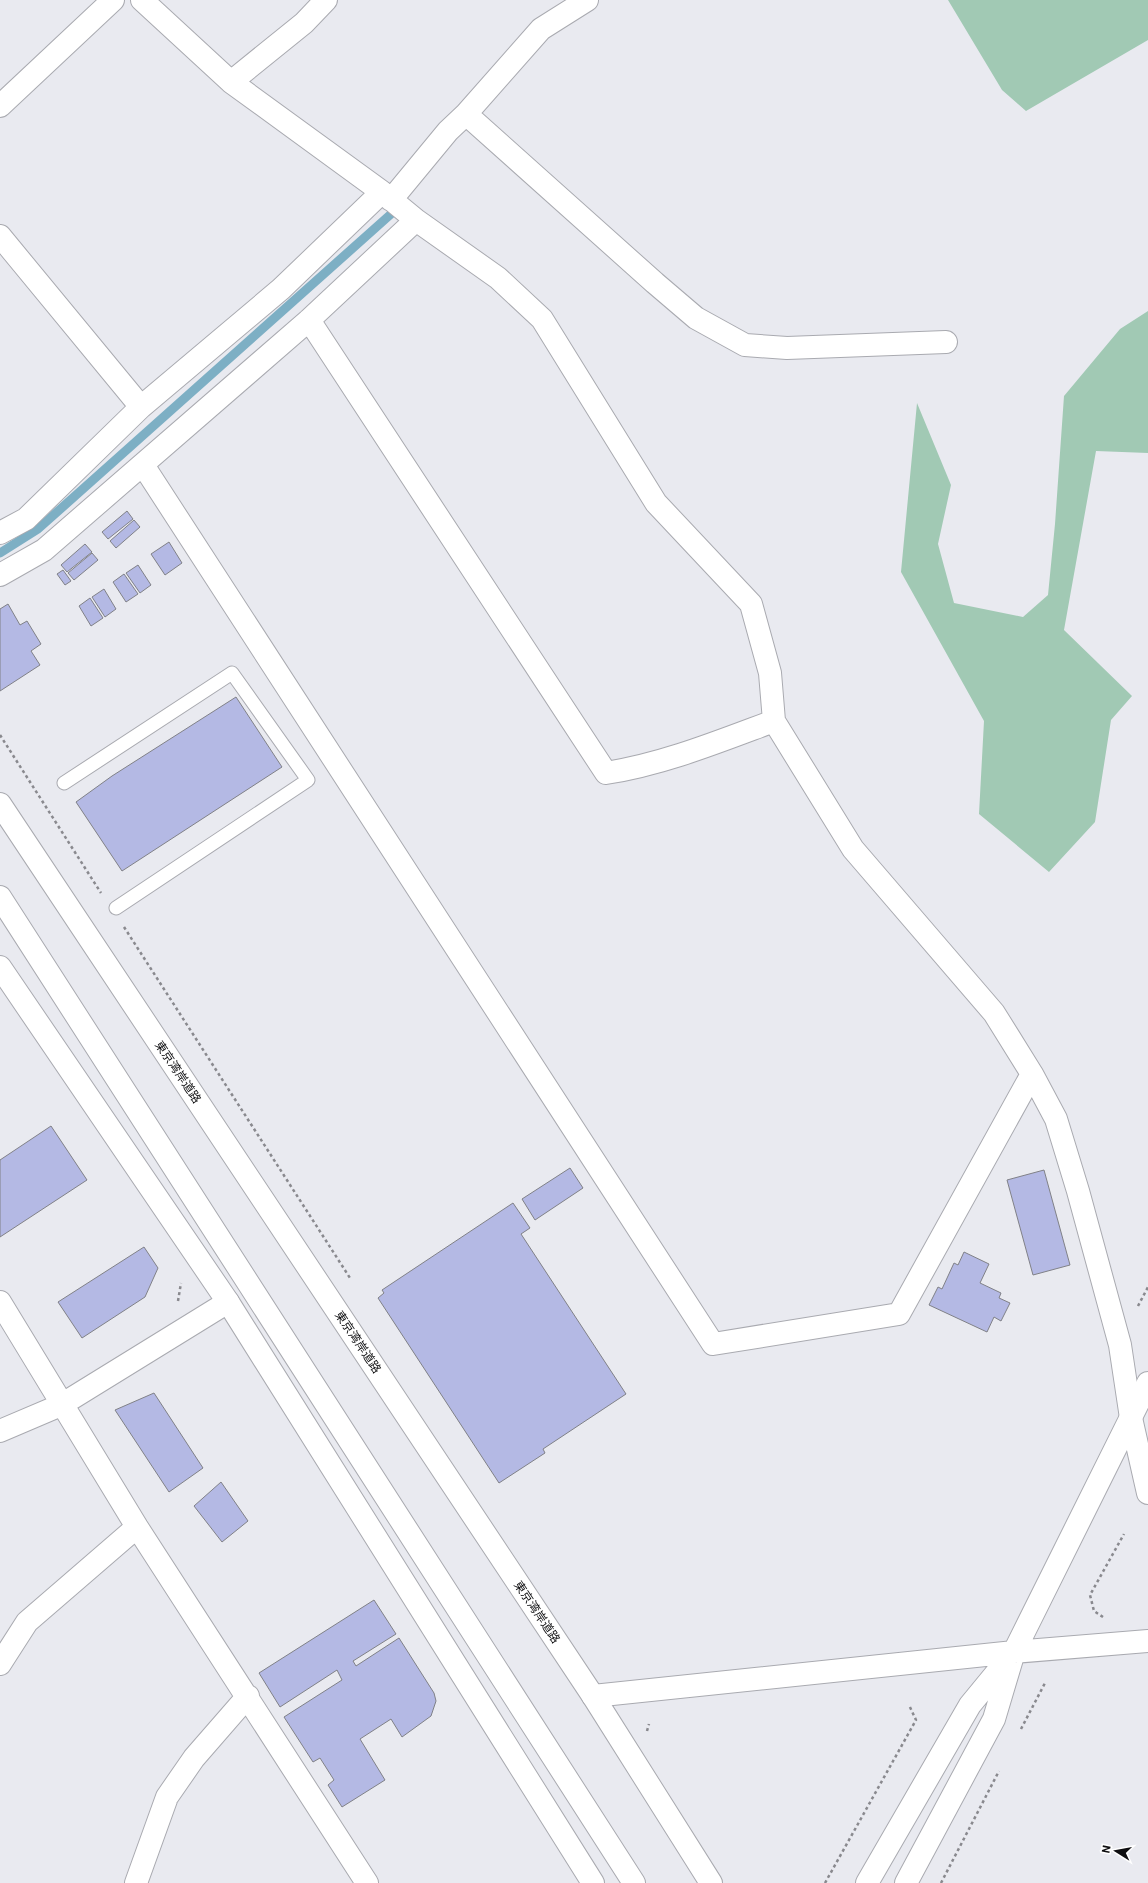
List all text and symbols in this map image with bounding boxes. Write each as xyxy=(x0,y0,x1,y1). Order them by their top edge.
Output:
street label: 東京湾岸道路 xyxy=(152,1038,204,1106)
street label: 東京湾岸道路 xyxy=(332,1308,384,1376)
street label: 東京湾岸道路 xyxy=(511,1578,563,1646)
north arrow xyxy=(1096,1831,1136,1871)
text: N xyxy=(1100,1844,1114,1854)

